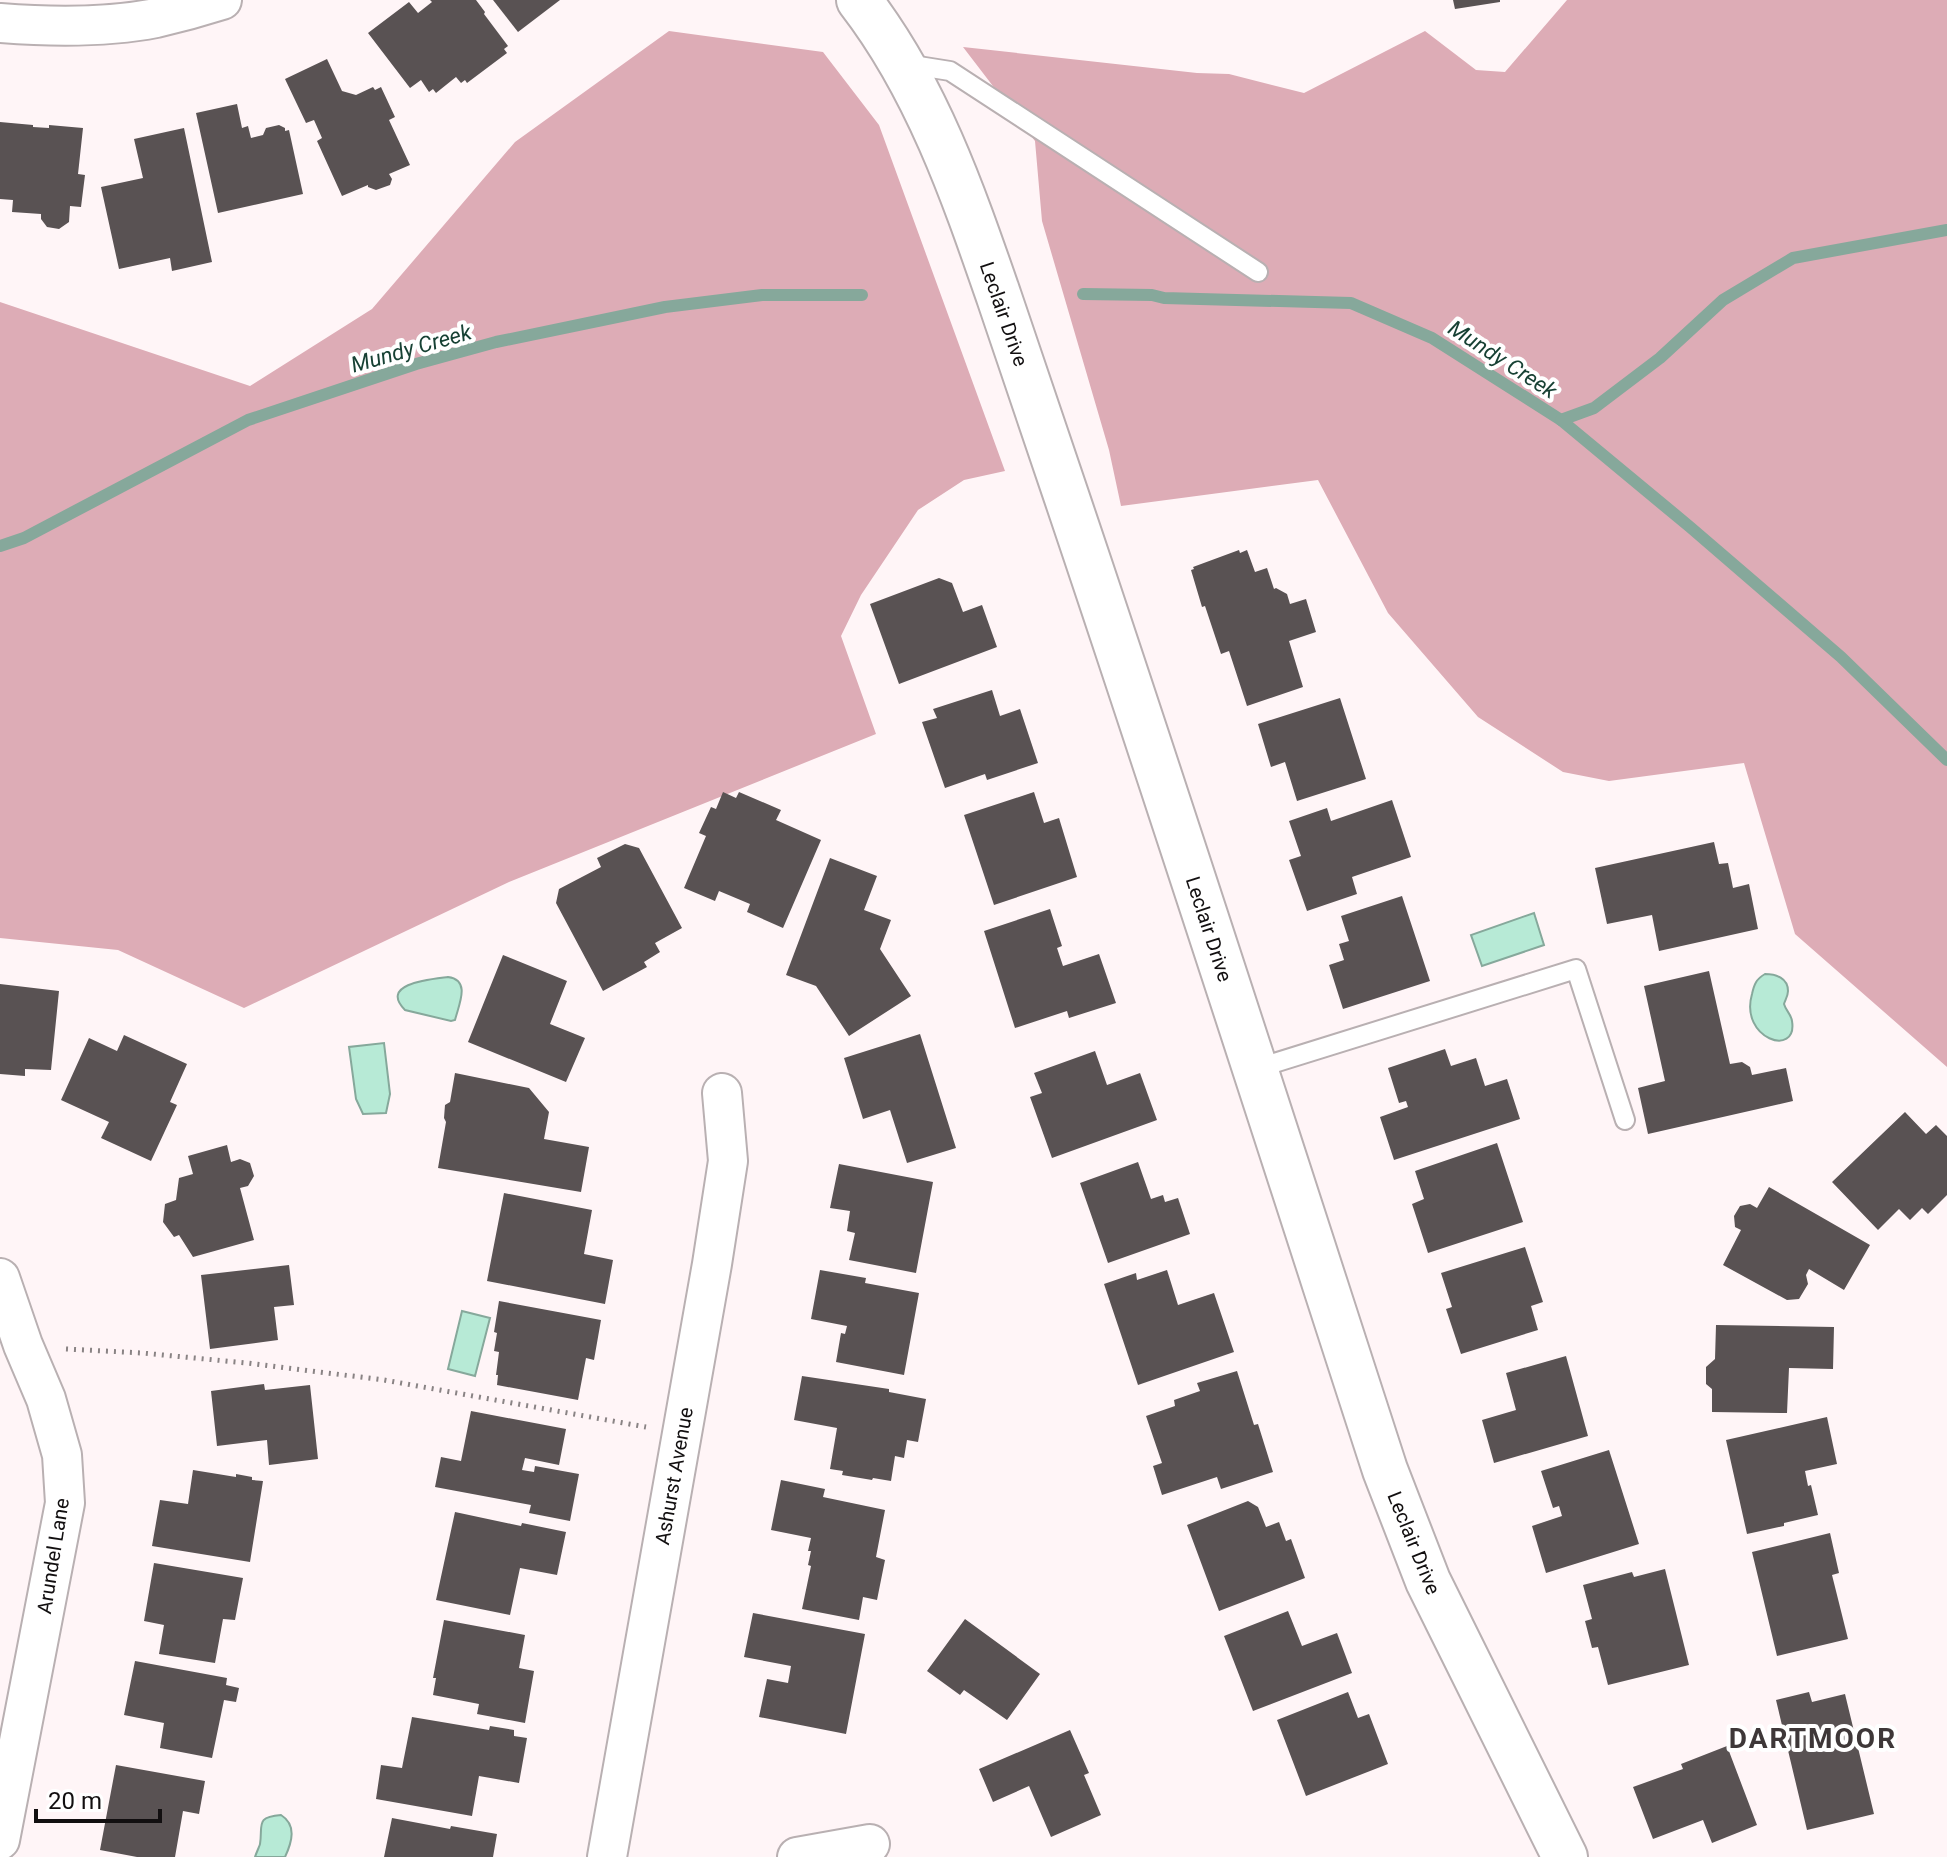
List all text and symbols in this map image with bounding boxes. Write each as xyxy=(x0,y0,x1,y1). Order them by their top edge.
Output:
street label: Leclair Drive xyxy=(975,259,1033,369)
water label: Mundy Creek xyxy=(1444,315,1563,404)
water label: Mundy Creek xyxy=(348,319,475,378)
street label: Leclair Drive xyxy=(1181,873,1237,985)
street label: Ashurst Avenue xyxy=(650,1405,698,1547)
street label: Leclair Drive xyxy=(1382,1488,1446,1598)
street label: Arundel Lane xyxy=(32,1496,74,1616)
district label: DARTMOOR xyxy=(1729,1722,1897,1755)
scale bar xyxy=(36,1773,160,1823)
text: 20 m xyxy=(48,1787,102,1815)

